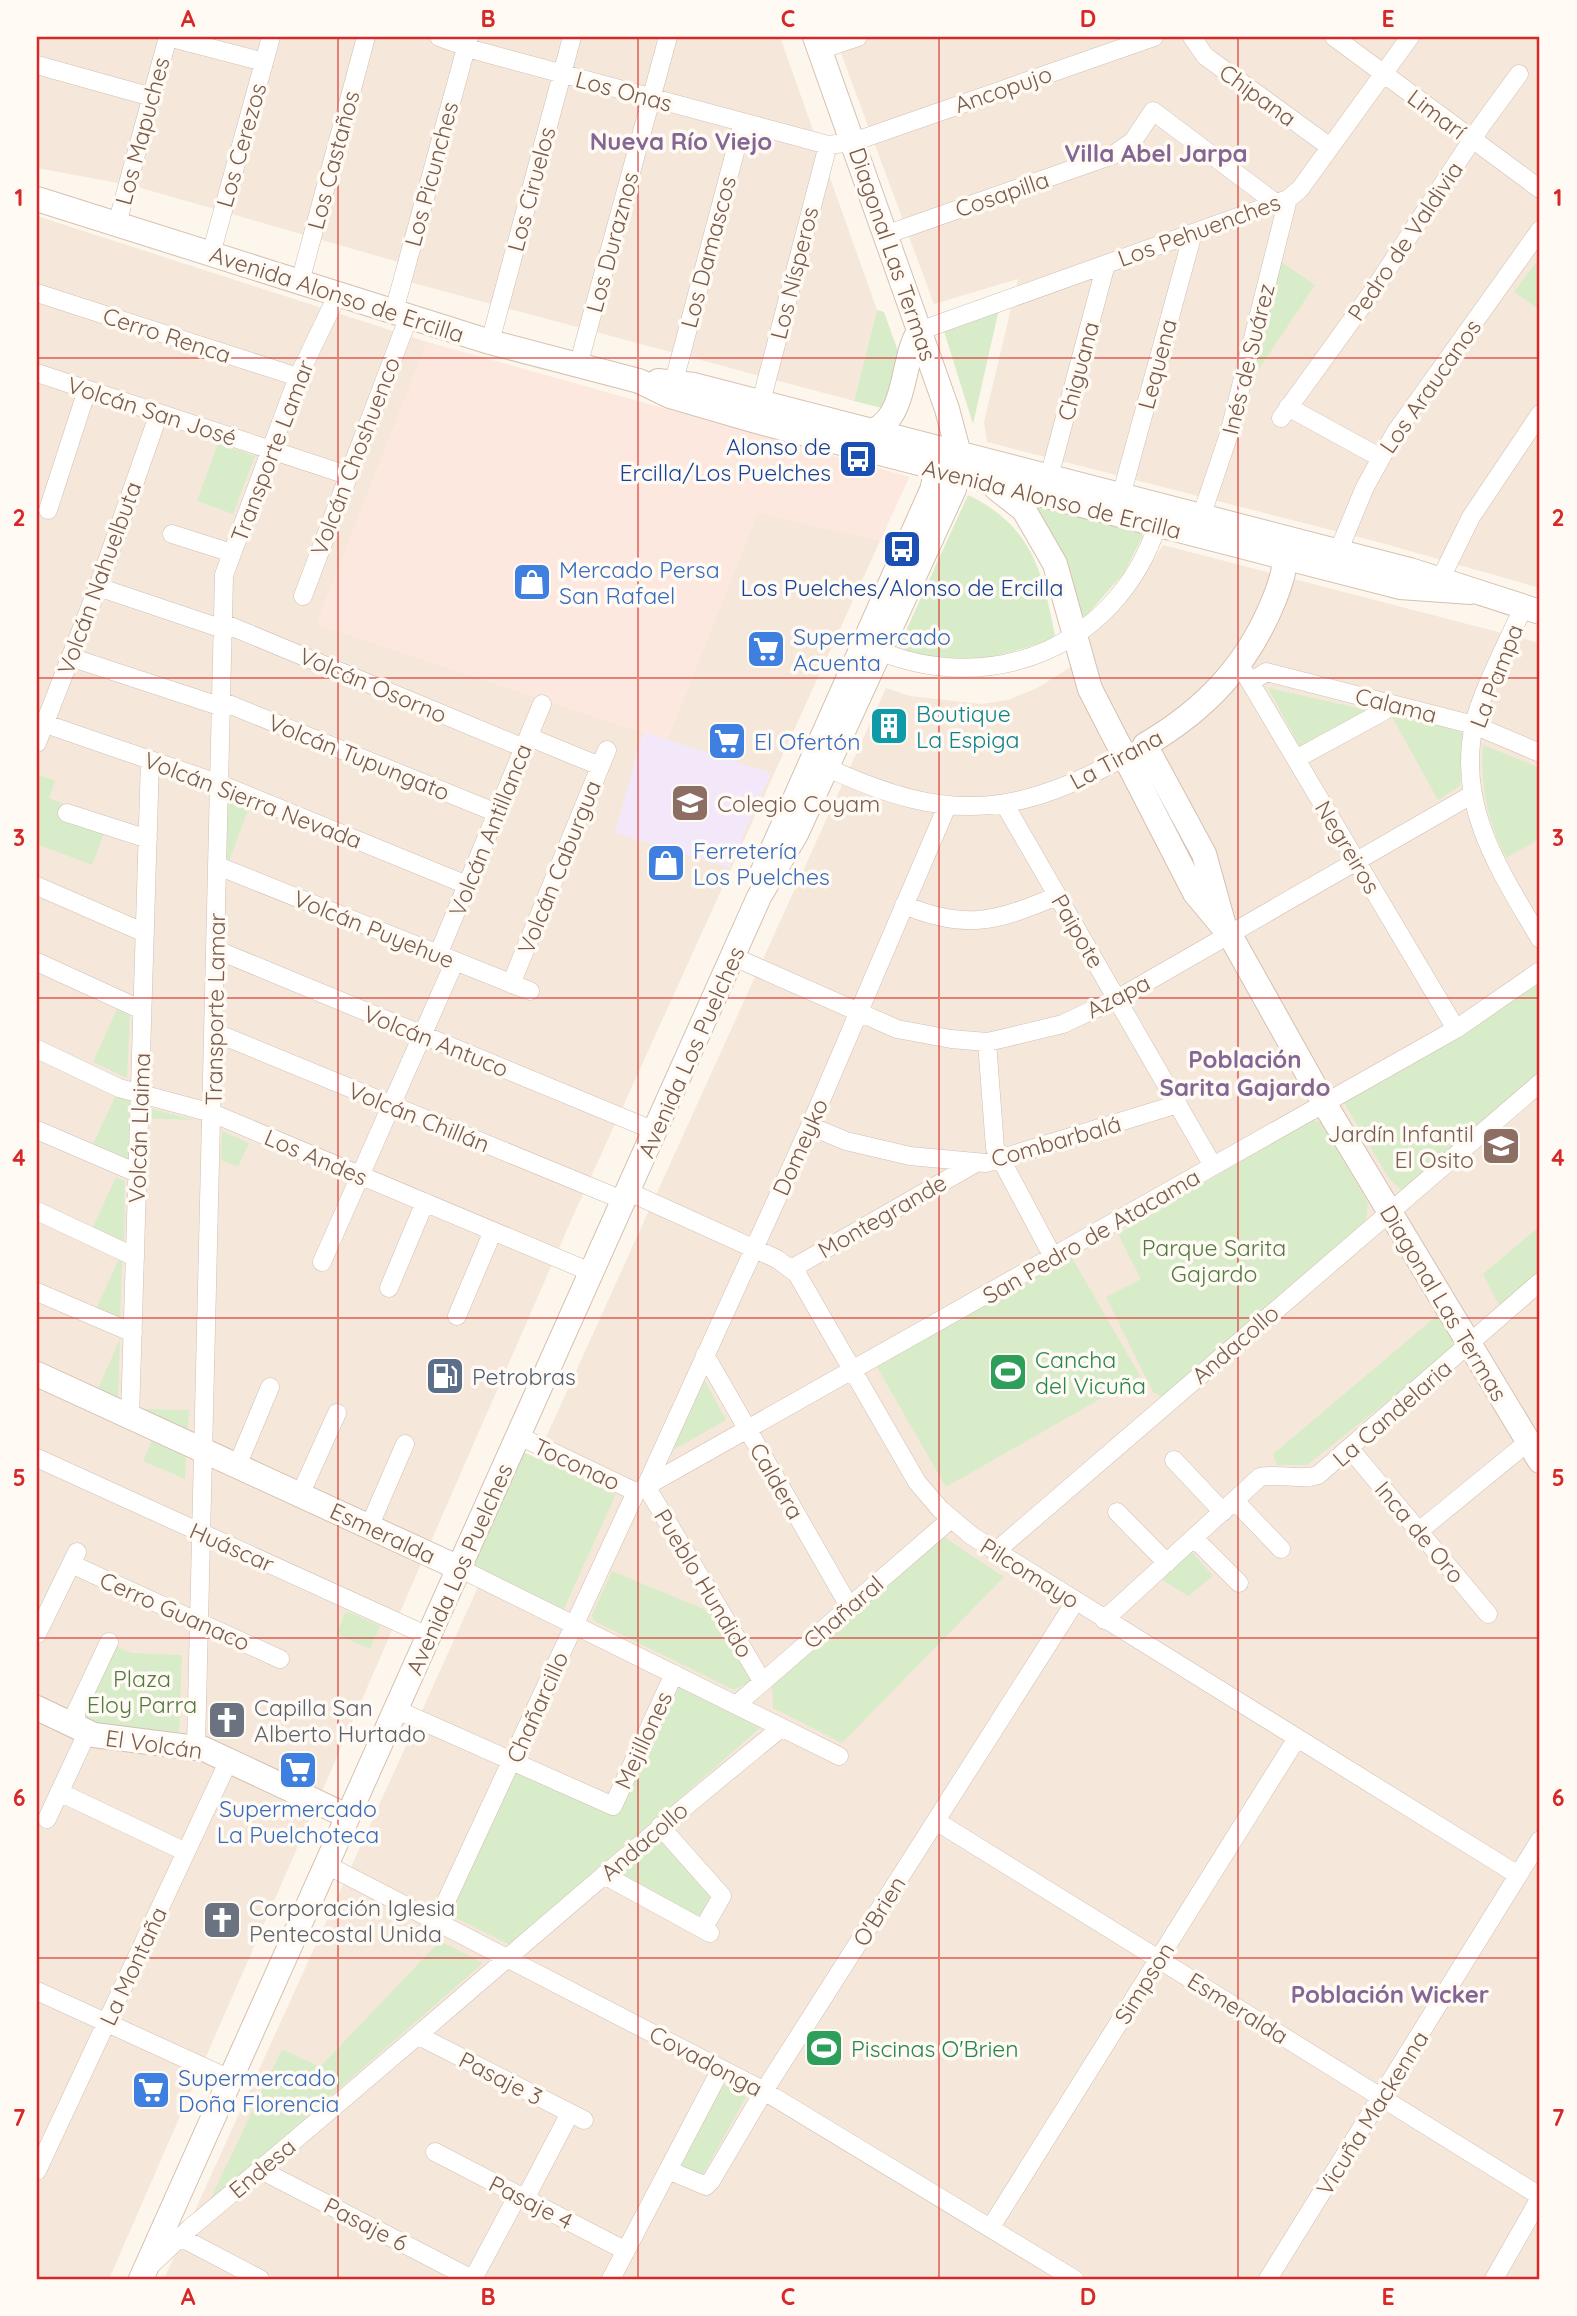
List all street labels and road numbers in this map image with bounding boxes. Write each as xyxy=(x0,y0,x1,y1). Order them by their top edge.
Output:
street label: Los Mapuches xyxy=(108,54,176,208)
street label: Chipana xyxy=(1214,57,1302,133)
street label: Ancopujo xyxy=(950,59,1056,119)
street label: Los Onas xyxy=(573,64,675,118)
street label: Los Cerezos xyxy=(209,79,273,211)
street label: Limarí xyxy=(1402,83,1472,145)
street label: Los Castaños xyxy=(301,87,365,233)
street label: Los Picunches xyxy=(398,98,464,250)
street label: Los Ciruelos xyxy=(500,124,562,254)
street label: Diagonal Las Termas xyxy=(843,143,943,365)
street label: Pedro de Valdivia xyxy=(1341,156,1469,326)
street label: Cosapilla xyxy=(951,164,1053,224)
street label: Los Duraznos xyxy=(579,169,645,315)
street label: Los Damascos xyxy=(674,173,742,331)
street label: Los Pehuenches xyxy=(1114,187,1284,273)
street label: Los Nísperos xyxy=(764,204,824,342)
street label: Avenida Alonso de Ercilla xyxy=(206,239,468,349)
street label: Inés de Suárez xyxy=(1215,280,1281,438)
street label: Cerro Renca xyxy=(99,301,235,369)
street label: Los Araucanos xyxy=(1373,313,1487,459)
street label: Lequena xyxy=(1131,316,1183,412)
street label: Chiguana xyxy=(1051,318,1105,424)
street label: Volcán Choshuenco xyxy=(304,353,406,559)
street label: Transporte Lamar xyxy=(224,356,320,546)
street label: Volcán San José xyxy=(64,370,240,452)
street label: Avenida Alonso de Ercilla xyxy=(920,453,1184,545)
street label: Volcán Nahuelbuta xyxy=(51,478,147,678)
street label: La Pampa xyxy=(1463,620,1529,732)
street label: Volcán Osorno xyxy=(295,641,451,729)
street label: Calama xyxy=(1352,681,1440,729)
street label: Volcán Tupungato xyxy=(264,707,454,807)
street label: La Tirana xyxy=(1065,722,1167,796)
street label: Volcán Antillanca xyxy=(442,739,538,921)
street label: Volcán Sierra Nevada xyxy=(140,745,366,855)
street label: Volcán Caburgua xyxy=(511,776,607,958)
street label: Negreiros xyxy=(1309,795,1387,899)
street label: Volcán Puyehue xyxy=(289,884,459,974)
street label: Paipote xyxy=(1045,889,1111,973)
street label: Transporte Lamar xyxy=(199,912,231,1106)
street label: Avenida Los Puelches xyxy=(631,942,751,1162)
street label: Azapa xyxy=(1081,968,1155,1024)
street label: Volcán Antuco xyxy=(359,999,513,1083)
street label: Volcán Llaima xyxy=(122,1052,156,1204)
street label: Volcán Chillán xyxy=(344,1075,494,1159)
street label: Domeyko xyxy=(766,1094,834,1200)
street label: Combarbalá xyxy=(988,1109,1124,1173)
street label: Los Andes xyxy=(260,1122,372,1192)
street label: San Pedro de Atacama xyxy=(977,1162,1205,1310)
street label: Montegrande xyxy=(812,1167,952,1265)
street label: Diagonal Las Termas xyxy=(1374,1200,1514,1406)
street label: Andacollo xyxy=(1185,1298,1285,1390)
street label: La Candelaria xyxy=(1326,1353,1458,1473)
street label: Toconao xyxy=(529,1431,625,1497)
street label: Caldera xyxy=(744,1438,810,1524)
street label: Avenida Los Puelches xyxy=(399,1459,519,1679)
street label: Inca de Oro xyxy=(1369,1475,1471,1589)
street label: Esmeralda xyxy=(326,1496,440,1570)
street label: Pueblo Hundido xyxy=(648,1503,760,1663)
street label: Huáscar xyxy=(185,1516,279,1578)
street label: Pilcomayo xyxy=(975,1531,1085,1615)
street label: Cerro Guanaco xyxy=(95,1565,255,1657)
street label: Chañaral xyxy=(797,1569,889,1655)
street label: Chañarcillo xyxy=(500,1647,574,1767)
street label: Mejillones xyxy=(608,1687,678,1793)
street label: El Volcán xyxy=(104,1723,204,1765)
street label: Andacollo xyxy=(594,1795,694,1887)
street label: O'Brien xyxy=(846,1871,912,1951)
street label: La Montaña xyxy=(93,1902,173,2030)
street label: Simpson xyxy=(1108,1937,1180,2029)
street label: Esmeralda xyxy=(1182,1966,1294,2050)
street label: Covadonga xyxy=(644,2019,768,2103)
street label: Vicuña Mackenna xyxy=(1310,2025,1434,2201)
street label: Pasaje 3 xyxy=(454,2045,548,2111)
street label: Endesa xyxy=(223,2132,301,2204)
street label: Pasaje 4 xyxy=(484,2169,578,2235)
street label: Pasaje 6 xyxy=(319,2191,413,2257)

